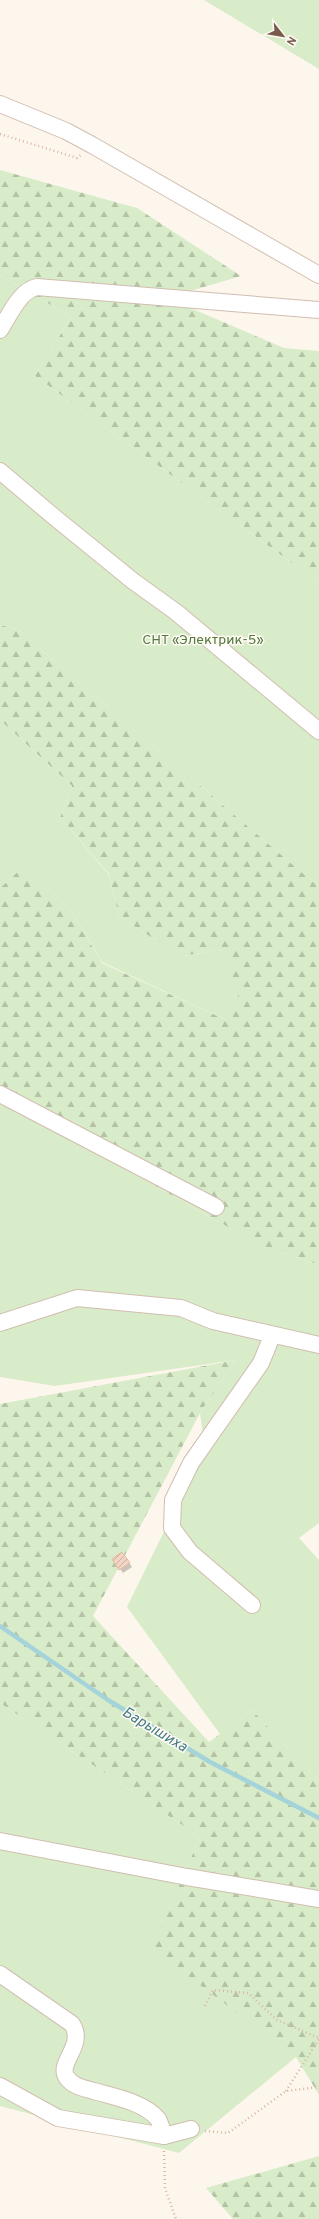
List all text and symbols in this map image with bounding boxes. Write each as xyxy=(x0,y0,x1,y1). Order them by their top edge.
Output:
north arrow xyxy=(263,16,303,56)
text: N xyxy=(283,34,299,48)
park label: СНТ «Электрик-5» xyxy=(142,632,264,649)
water label: Барышиха xyxy=(118,1703,190,1757)

